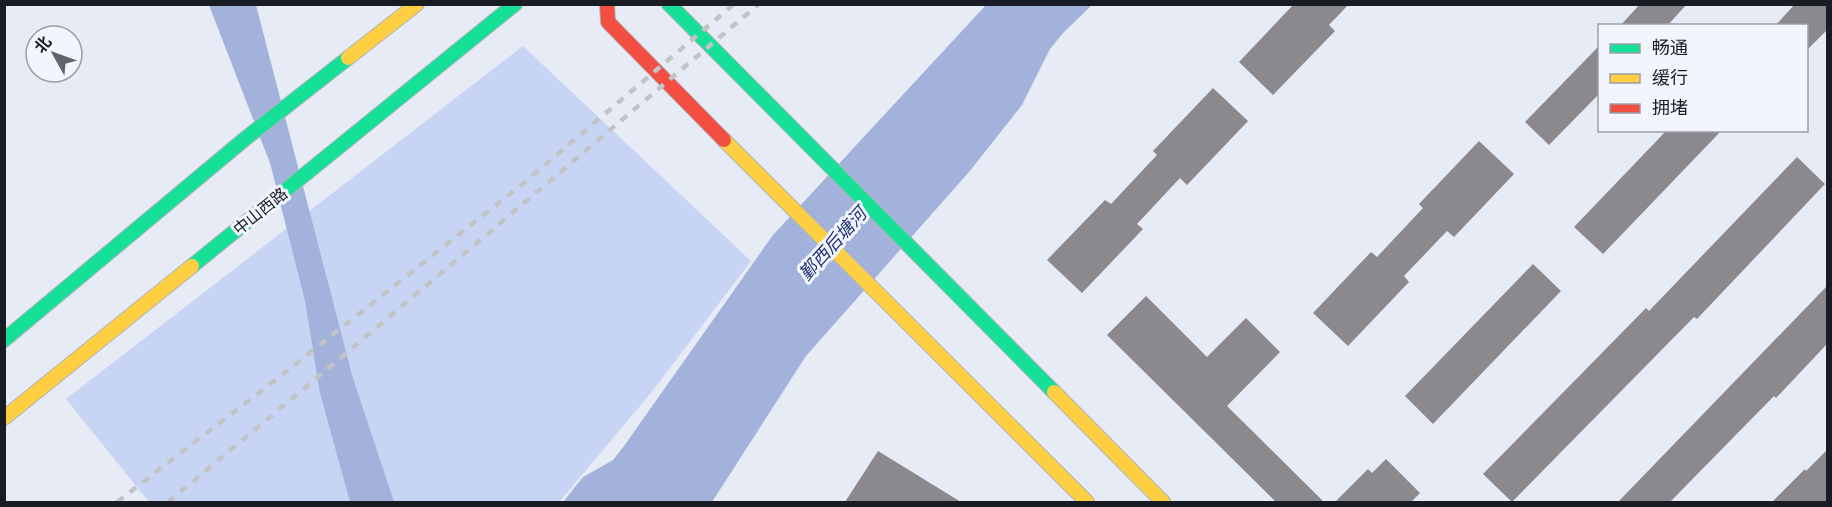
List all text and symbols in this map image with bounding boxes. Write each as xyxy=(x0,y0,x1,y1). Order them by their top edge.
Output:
north arrow xyxy=(24,24,84,84)
legend xyxy=(1598,24,1808,132)
text: 北 xyxy=(30,32,55,56)
text: 畅通 xyxy=(1652,36,1688,58)
text: 缓行 xyxy=(1652,66,1688,88)
text: 拥堵 xyxy=(1652,96,1688,118)
street label: 中山西路 xyxy=(229,183,291,238)
water label: 鄞西后塘河 xyxy=(794,200,873,284)

